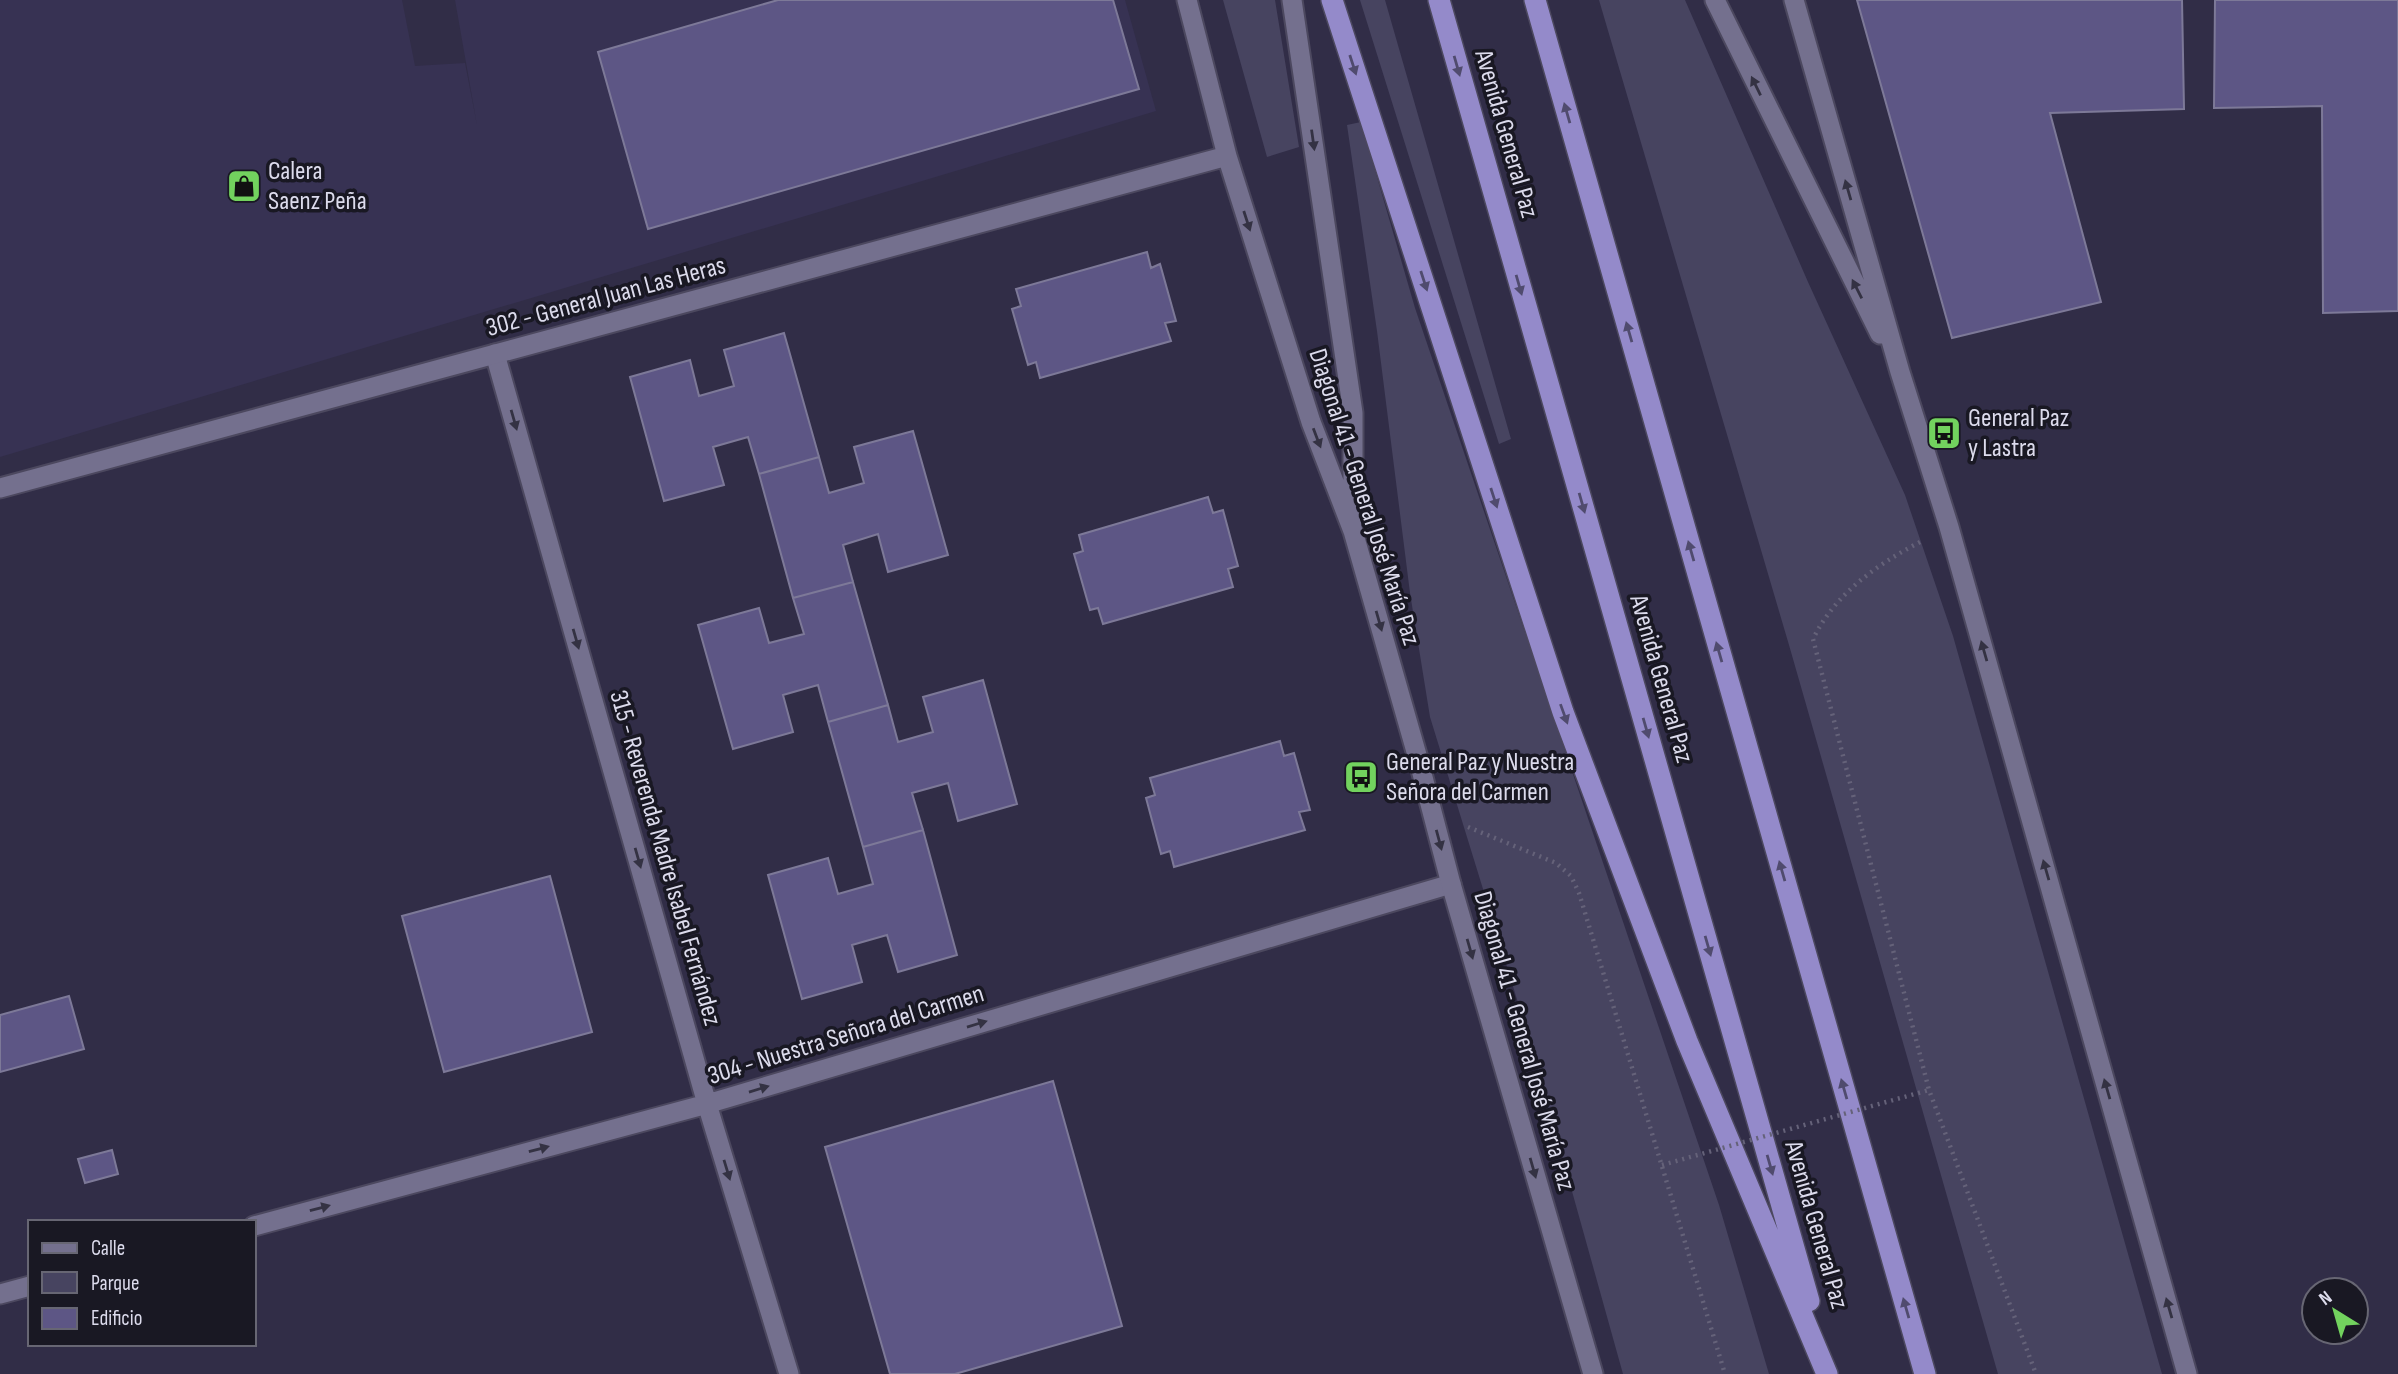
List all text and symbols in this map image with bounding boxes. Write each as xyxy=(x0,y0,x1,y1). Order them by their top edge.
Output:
street label: Avenida General Paz xyxy=(1467,46,1545,221)
one-way arrow xyxy=(1349,55,1359,76)
one-way arrow xyxy=(1453,55,1463,76)
one-way arrow xyxy=(1750,76,1761,96)
one-way arrow xyxy=(1561,102,1571,123)
one-way arrow xyxy=(1308,129,1319,151)
place label: Calera Saenz Peña xyxy=(268,156,367,217)
shop icon: Calera Saenz Peña xyxy=(225,167,263,205)
one-way arrow xyxy=(1843,180,1853,201)
one-way arrow xyxy=(1243,211,1253,232)
street label: 302 - General Juan Las Heras xyxy=(483,250,729,344)
one-way arrow xyxy=(1419,271,1429,292)
one-way arrow xyxy=(1515,274,1525,295)
one-way arrow xyxy=(1851,280,1863,299)
one-way arrow xyxy=(1623,321,1633,342)
street label: Diagonal 41 - General José María Paz xyxy=(1301,345,1427,649)
place label: General Paz y Lastra xyxy=(1968,403,2069,464)
one-way arrow xyxy=(509,410,519,431)
bus stop icon: General Paz y Lastra xyxy=(1925,414,1963,452)
one-way arrow xyxy=(1312,427,1323,448)
one-way arrow xyxy=(1489,487,1500,508)
one-way arrow xyxy=(1577,493,1587,514)
one-way arrow xyxy=(1685,540,1695,561)
street label: Avenida General Paz xyxy=(1622,591,1700,766)
one-way arrow xyxy=(1374,610,1384,631)
one-way arrow xyxy=(571,628,581,649)
one-way arrow xyxy=(1978,640,1989,662)
one-way arrow xyxy=(1714,641,1724,662)
street label: 315 - Reverenda Madre Isabel Fernández xyxy=(602,687,728,1029)
one-way arrow xyxy=(1559,703,1570,724)
one-way arrow xyxy=(1641,718,1651,739)
place label: General Paz y Nuestra Señora del Carmen xyxy=(1386,747,1574,808)
bus stop icon: General Paz y Nuestra Señora del Carmen xyxy=(1342,758,1380,796)
one-way arrow xyxy=(1434,829,1445,851)
one-way arrow xyxy=(633,847,643,868)
one-way arrow xyxy=(1776,859,1787,881)
one-way arrow xyxy=(2040,860,2050,881)
street label: Diagonal 41 - General José María Paz xyxy=(1466,888,1582,1194)
one-way arrow xyxy=(1704,936,1714,957)
one-way arrow xyxy=(1465,939,1475,960)
street label: 304 - Nuestra Señora del Carmen xyxy=(704,978,988,1092)
one-way arrow xyxy=(967,1019,988,1029)
one-way arrow xyxy=(1838,1078,1849,1100)
one-way arrow xyxy=(2102,1079,2112,1100)
one-way arrow xyxy=(748,1083,770,1094)
street label: Avenida General Paz xyxy=(1777,1137,1855,1312)
one-way arrow xyxy=(529,1143,551,1154)
one-way arrow xyxy=(1766,1155,1776,1176)
one-way arrow xyxy=(1528,1157,1539,1179)
one-way arrow xyxy=(723,1160,733,1181)
one-way arrow xyxy=(309,1202,331,1213)
legend xyxy=(28,1220,256,1346)
text: Calle xyxy=(91,1236,125,1261)
text: Parque xyxy=(91,1271,139,1296)
north arrow xyxy=(2300,1276,2370,1346)
text: N xyxy=(2315,1286,2337,1311)
one-way arrow xyxy=(1900,1297,1911,1319)
one-way arrow xyxy=(2163,1297,2174,1319)
text: Edificio xyxy=(91,1306,142,1331)

